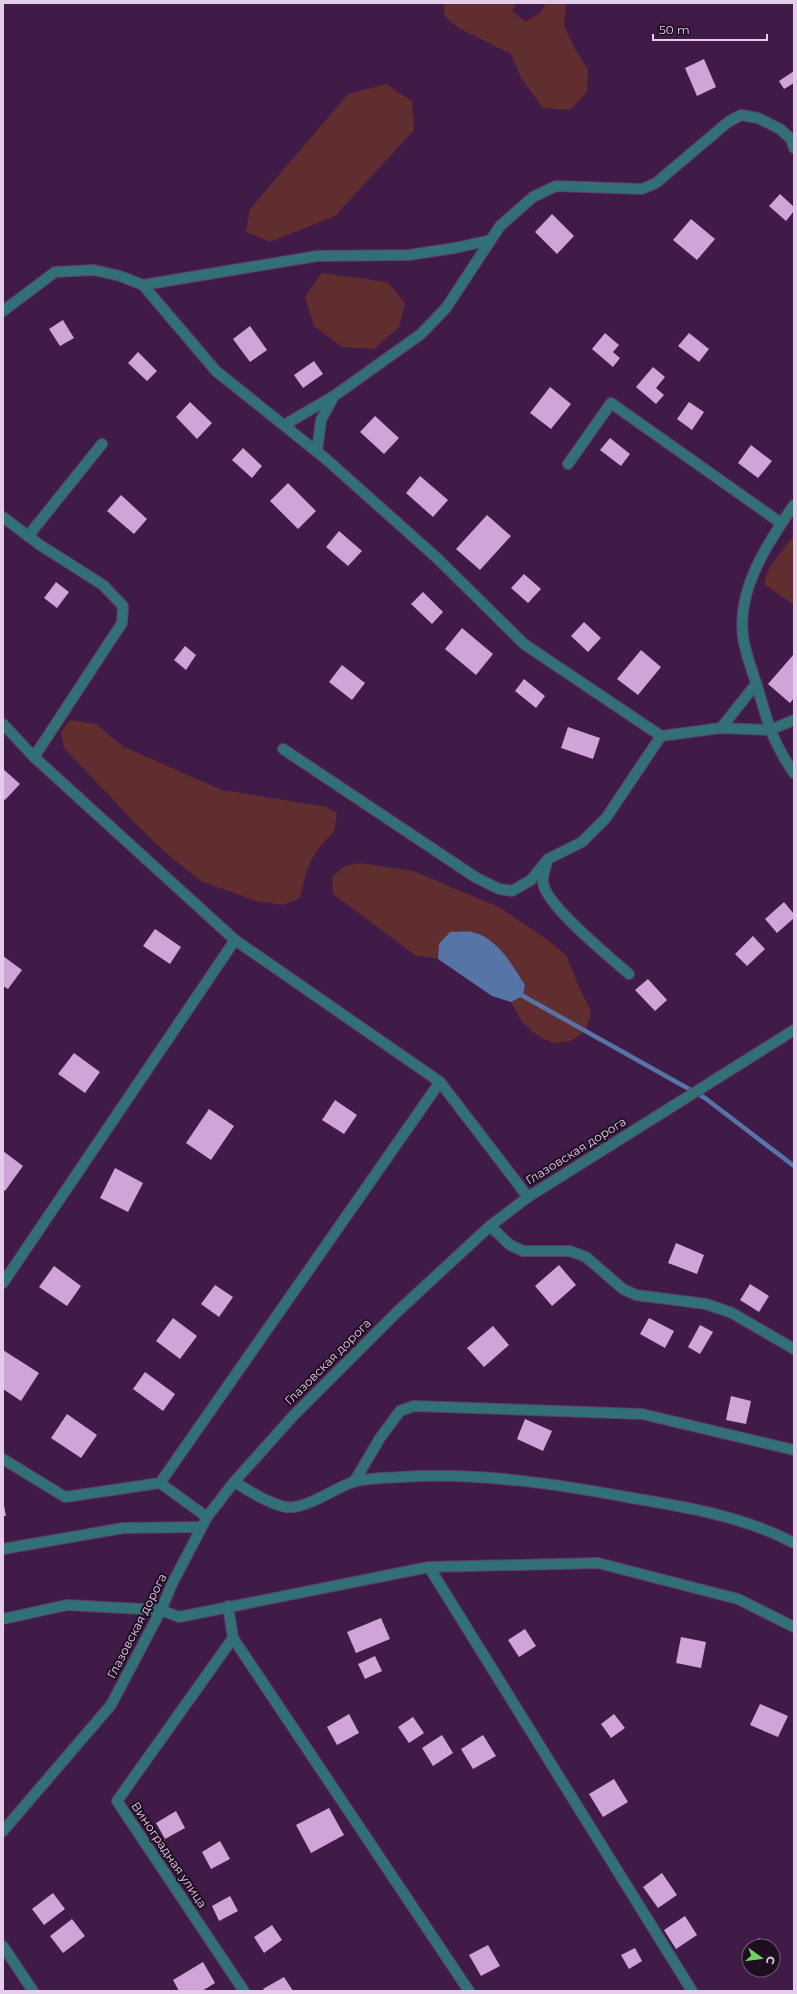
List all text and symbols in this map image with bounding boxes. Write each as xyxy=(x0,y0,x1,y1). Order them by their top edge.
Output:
scale bar xyxy=(653,16,767,42)
text: 50 m xyxy=(659,22,690,37)
street label: Глазовская дорога xyxy=(523,1114,629,1188)
street label: Глазовская дорога xyxy=(281,1315,374,1408)
street label: Глазовская дорога xyxy=(104,1571,170,1681)
street label: Виноградная улица xyxy=(128,1799,210,1911)
north arrow xyxy=(741,1938,781,1978)
text: С xyxy=(763,1955,778,1966)

